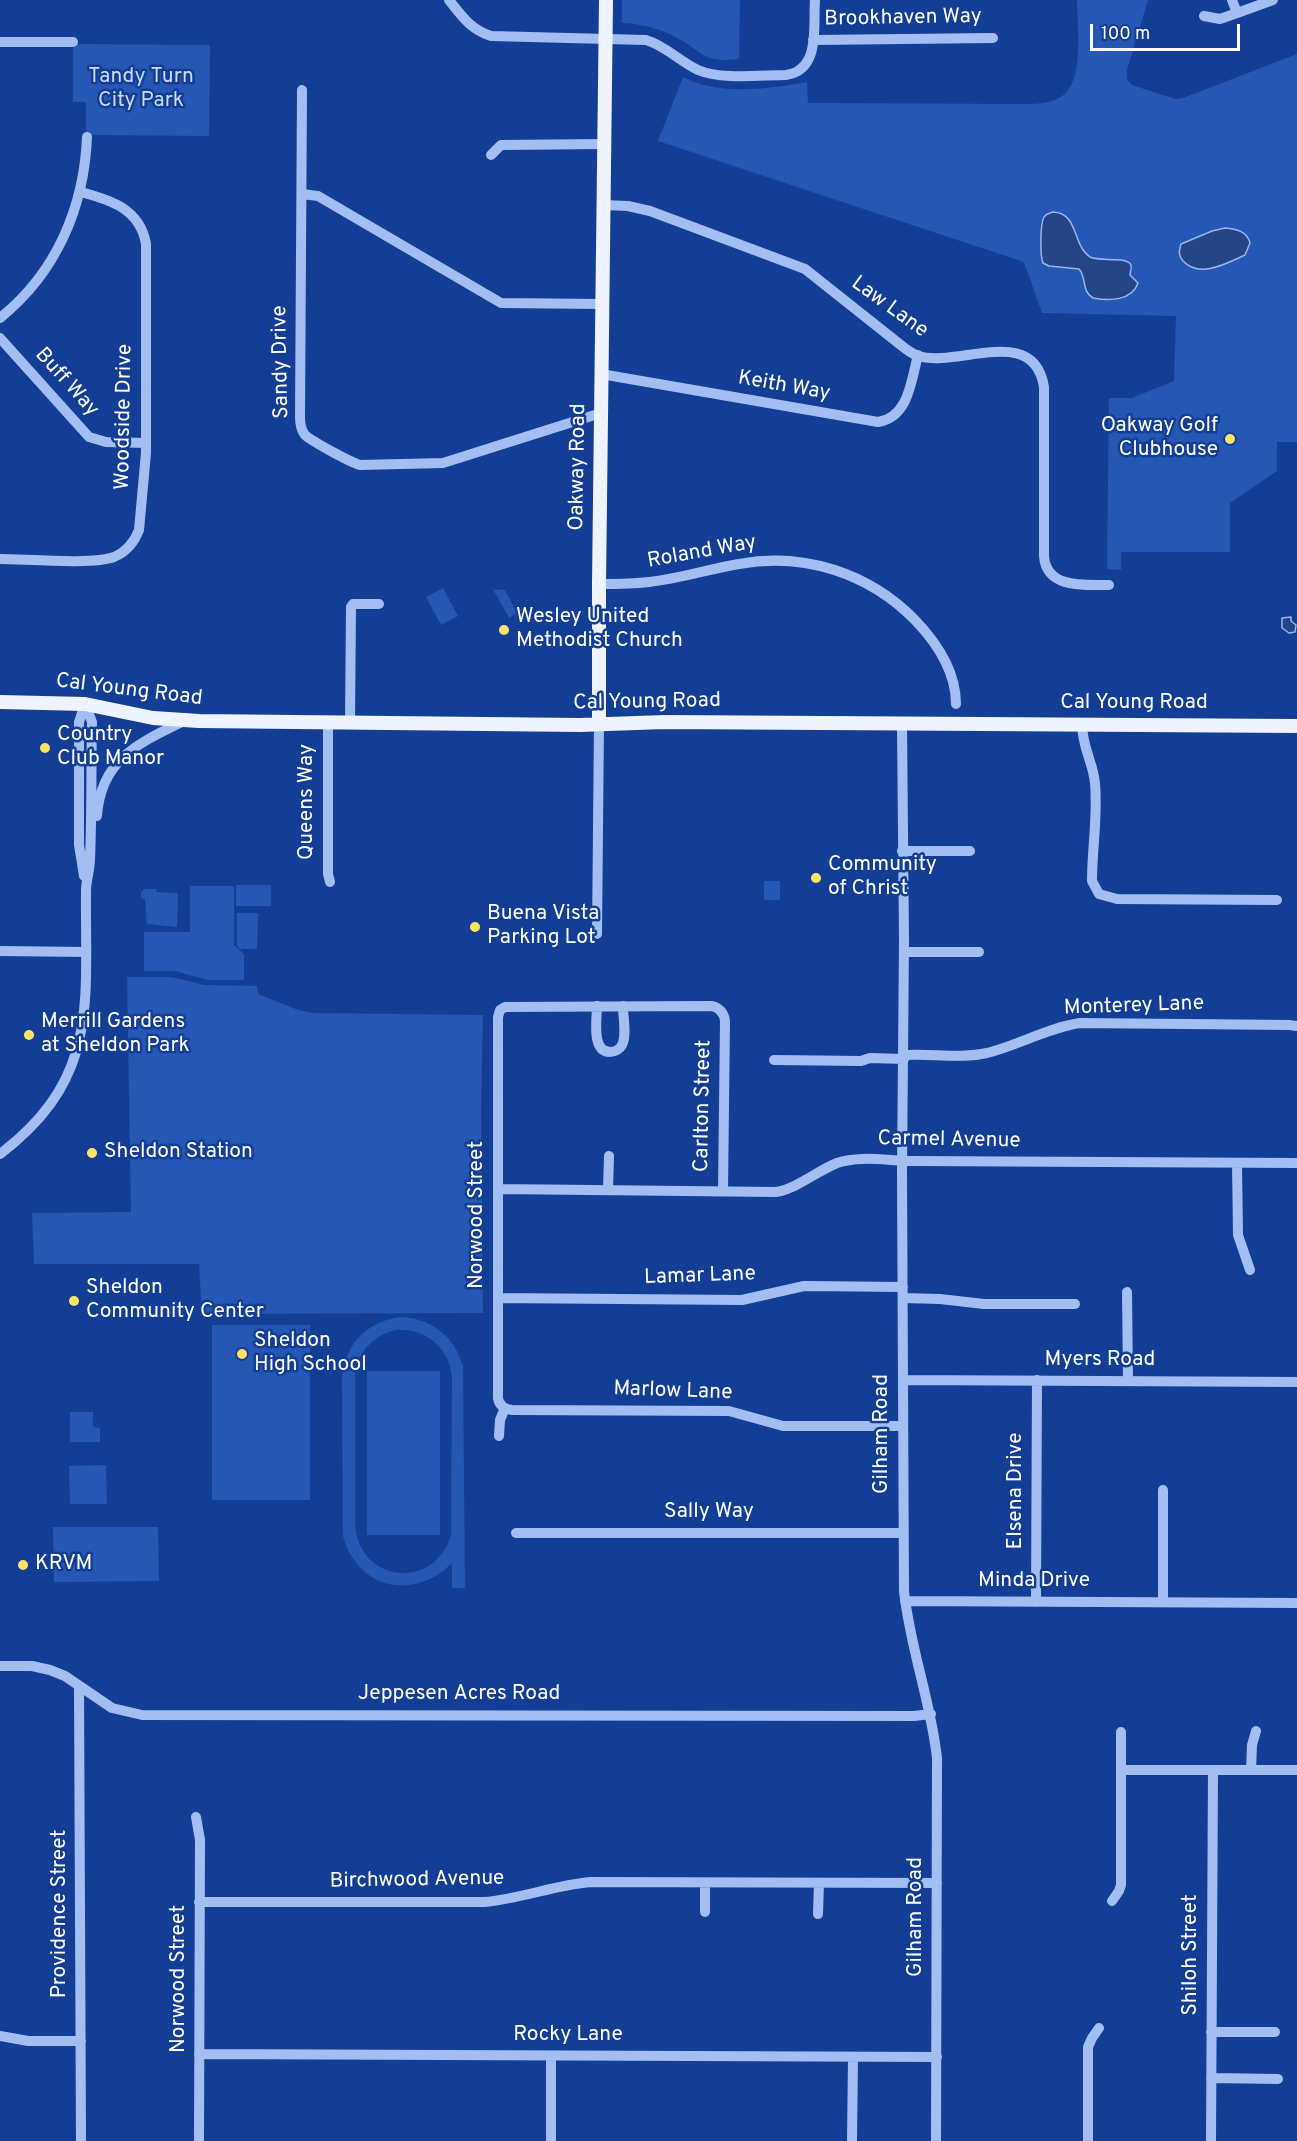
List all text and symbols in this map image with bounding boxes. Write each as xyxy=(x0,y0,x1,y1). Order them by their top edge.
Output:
street label: Brookhaven Way xyxy=(824,5,982,33)
scale bar xyxy=(1093,12,1243,50)
text: 100 m xyxy=(1101,23,1150,46)
park label: Tandy Turn City Park xyxy=(88,65,194,115)
street label: Law Lane xyxy=(846,272,932,344)
street label: Sandy Drive xyxy=(268,305,296,419)
street label: Buff Way xyxy=(29,343,103,423)
street label: Woodside Drive xyxy=(111,344,139,490)
street label: Keith Way xyxy=(736,366,832,408)
street label: Oakway Road xyxy=(565,403,593,531)
place label: Oakway Golf Clubhouse xyxy=(1101,414,1218,464)
marker: Oakway Golf Clubhouse xyxy=(1223,432,1237,446)
street label: Roland Way xyxy=(646,531,758,575)
place label: Wesley United Methodist Church xyxy=(516,605,683,655)
marker: Wesley United Methodist Church xyxy=(497,623,511,637)
street label: Cal Young Road xyxy=(54,669,204,713)
street label: Cal Young Road xyxy=(573,689,721,717)
street label: Cal Young Road xyxy=(1060,691,1208,717)
place label: Country Club Manor xyxy=(57,723,164,773)
marker: Country Club Manor xyxy=(38,741,52,755)
street label: Queens Way xyxy=(295,744,321,860)
place label: Community of Christ xyxy=(828,853,937,903)
marker: Community of Christ xyxy=(809,871,823,885)
place label: Buena Vista Parking Lot xyxy=(487,902,599,952)
marker: Buena Vista Parking Lot xyxy=(468,920,482,934)
street label: Monterey Lane xyxy=(1063,992,1205,1022)
place label: Merrill Gardens at Sheldon Park xyxy=(41,1010,190,1060)
marker: Merrill Gardens at Sheldon Park xyxy=(22,1028,36,1042)
street label: Carlton Street xyxy=(690,1040,718,1172)
street label: Carmel Avenue xyxy=(877,1127,1021,1155)
place label: Sheldon Station xyxy=(104,1140,253,1166)
street label: Norwood Street xyxy=(465,1141,491,1289)
marker: Sheldon Station xyxy=(85,1146,99,1160)
street label: Lamar Lane xyxy=(644,1262,756,1292)
place label: Sheldon Community Center xyxy=(86,1276,264,1326)
marker: Sheldon Community Center xyxy=(67,1294,81,1308)
place label: Sheldon High School xyxy=(254,1329,367,1379)
marker: Sheldon High School xyxy=(235,1347,249,1361)
street label: Myers Road xyxy=(1045,1348,1155,1374)
street label: Gilham Road xyxy=(870,1374,896,1494)
street label: Marlow Lane xyxy=(613,1377,733,1407)
street label: Elsena Drive xyxy=(1004,1433,1030,1549)
street label: Sally Way xyxy=(664,1500,754,1526)
place label: KRVM xyxy=(35,1552,92,1578)
marker: KRVM xyxy=(16,1558,30,1572)
street label: Minda Drive xyxy=(978,1569,1090,1595)
street label: Jeppesen Acres Road xyxy=(358,1682,560,1708)
street label: Providence Street xyxy=(48,1830,74,1998)
street label: Gilham Road xyxy=(904,1857,930,1977)
street label: Birchwood Avenue xyxy=(329,1867,505,1895)
street label: Shiloh Street xyxy=(1179,1894,1205,2016)
street label: Norwood Street xyxy=(167,1905,193,2053)
street label: Rocky Lane xyxy=(513,2023,623,2049)

